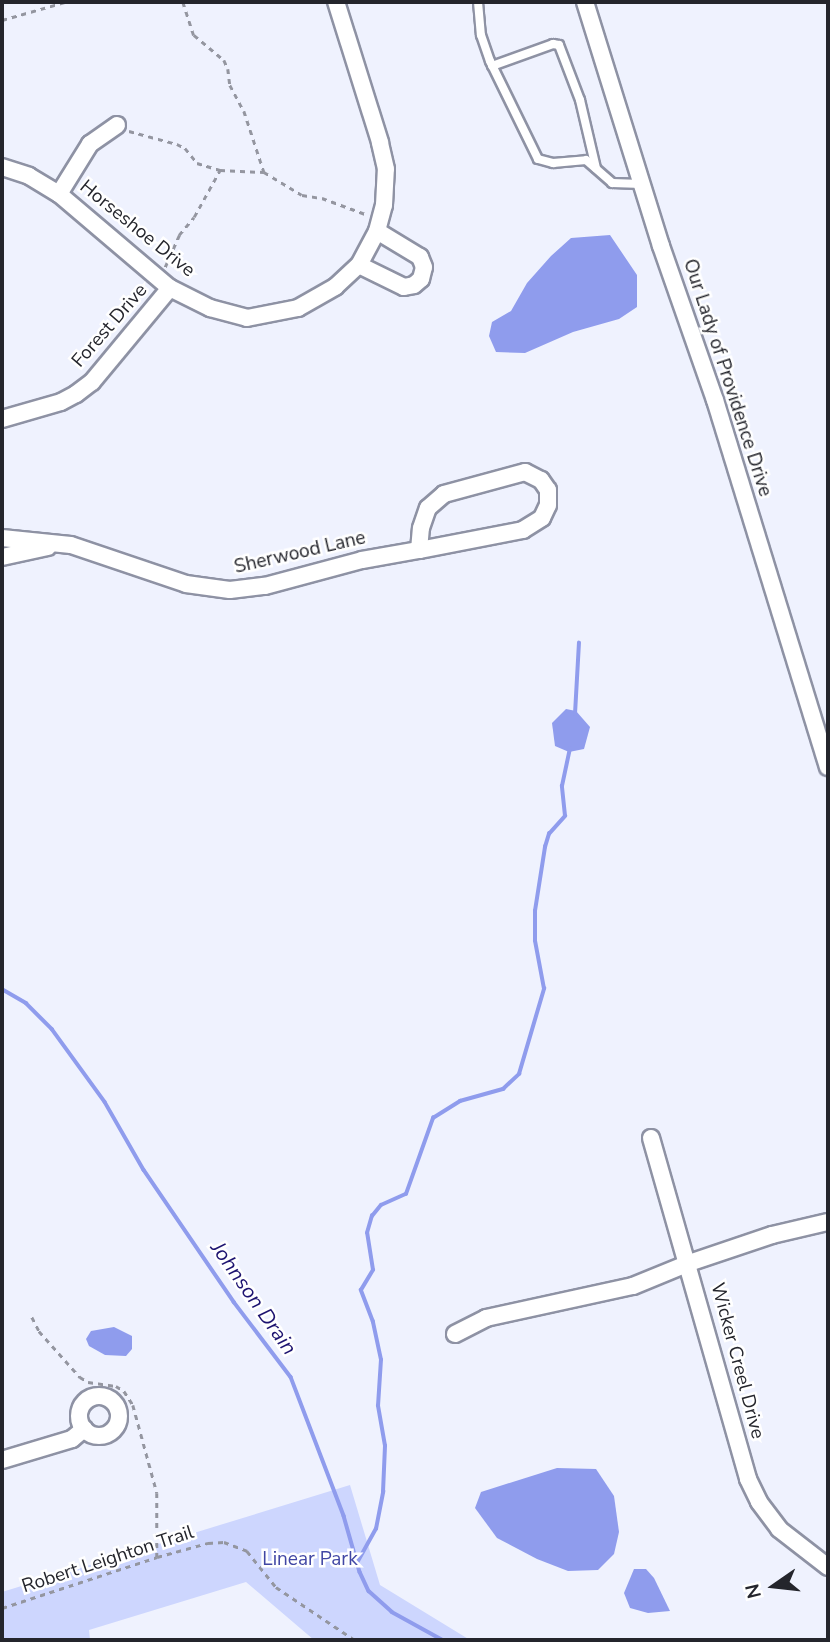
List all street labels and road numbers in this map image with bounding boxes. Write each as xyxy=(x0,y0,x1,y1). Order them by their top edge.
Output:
street label: Horseshoe Drive xyxy=(75,176,199,282)
street label: Our Lady of Providence Drive xyxy=(678,256,776,500)
street label: Forest Drive xyxy=(68,280,152,372)
street label: Sherwood Lane xyxy=(232,527,368,579)
street label: Wicker Creel Drive xyxy=(705,1281,769,1441)
street label: Robert Leighton Trail xyxy=(19,1521,197,1599)

